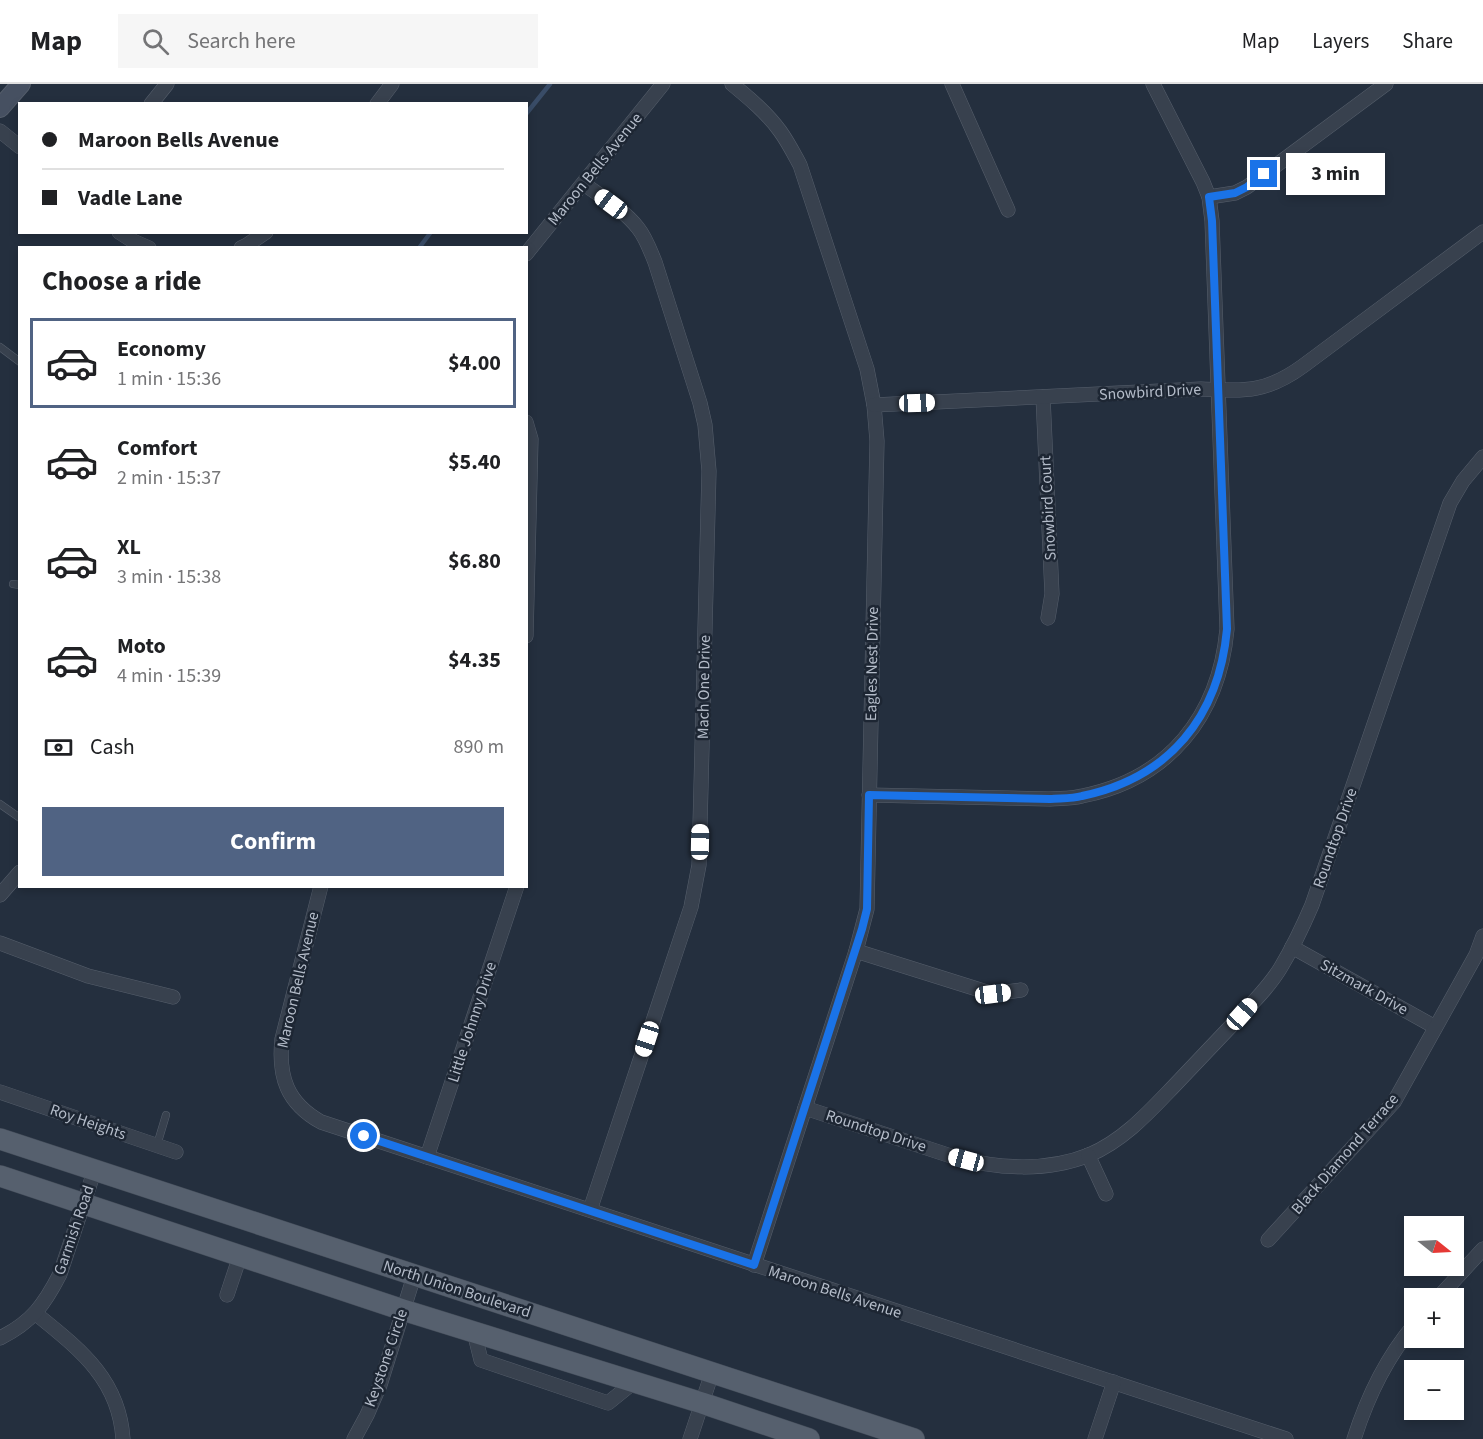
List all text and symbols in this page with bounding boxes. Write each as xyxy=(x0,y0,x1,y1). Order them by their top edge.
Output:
search box xyxy=(118,14,538,68)
text: Map xyxy=(30,21,82,61)
icon: search xyxy=(139,25,172,58)
text: Search here xyxy=(187,25,296,57)
text: Map xyxy=(1242,26,1279,56)
text: Layers xyxy=(1312,26,1369,56)
text: Share xyxy=(1402,26,1453,56)
street label: Maroon Bells Avenue xyxy=(543,108,647,230)
text: Maroon Bells Avenue xyxy=(78,124,279,156)
callout: 3 min xyxy=(1285,153,1384,195)
route end xyxy=(1250,160,1277,187)
text: 3 min xyxy=(1311,160,1360,188)
text: Vadle Lane xyxy=(78,182,183,214)
car xyxy=(591,186,631,222)
text: Choose a ride xyxy=(42,262,202,301)
text: Economy xyxy=(117,333,206,365)
icon: car xyxy=(45,336,99,390)
text: $4.00 xyxy=(448,347,501,379)
text: 1 min · 15:36 xyxy=(117,365,221,393)
street label: Snowbird Drive xyxy=(1098,378,1202,406)
car xyxy=(899,393,935,413)
text: Comfort xyxy=(117,432,198,464)
icon: car xyxy=(45,435,99,489)
text: $5.40 xyxy=(448,446,501,478)
street label: Snowbird Court xyxy=(1034,454,1062,561)
text: 2 min · 15:37 xyxy=(117,464,221,492)
text: XL xyxy=(117,531,141,563)
icon: car xyxy=(45,534,99,588)
text: $6.80 xyxy=(448,545,501,577)
text: 3 min · 15:38 xyxy=(117,563,221,591)
street label: Eagles Nest Drive xyxy=(860,607,884,721)
text: Moto xyxy=(117,630,166,662)
icon: car xyxy=(45,633,99,687)
street label: Mach One Drive xyxy=(692,635,716,739)
text: $4.35 xyxy=(448,644,501,676)
text: 4 min · 15:39 xyxy=(117,662,221,690)
icon: cash xyxy=(42,731,75,764)
text: Cash xyxy=(90,731,135,763)
text: 890 m xyxy=(454,733,504,761)
street label: Roundtop Drive xyxy=(1308,785,1362,891)
button: Confirm xyxy=(42,807,504,876)
car xyxy=(691,824,709,860)
street label: Maroon Bells Avenue xyxy=(272,910,324,1050)
street label: Sitzmark Drive xyxy=(1316,954,1412,1020)
street label: Little Johnny Drive xyxy=(442,959,502,1085)
car xyxy=(974,983,1012,1005)
car xyxy=(1223,995,1261,1033)
car xyxy=(633,1019,661,1059)
street label: Black Diamond Terrace xyxy=(1286,1089,1404,1219)
street label: Roy Heights xyxy=(47,1099,129,1145)
street label: Roundtop Drive xyxy=(823,1104,929,1158)
route start xyxy=(350,1122,377,1149)
car xyxy=(946,1147,986,1173)
street label: Garmish Road xyxy=(48,1182,100,1278)
north arrow xyxy=(1404,1216,1464,1276)
map controls xyxy=(1404,1216,1464,1420)
street label: North Union Boulevard xyxy=(380,1255,534,1323)
street label: Maroon Bells Avenue xyxy=(765,1260,905,1324)
button: + xyxy=(1404,1288,1464,1348)
street label: Keystone Circle xyxy=(359,1306,413,1410)
button: − xyxy=(1404,1360,1464,1420)

